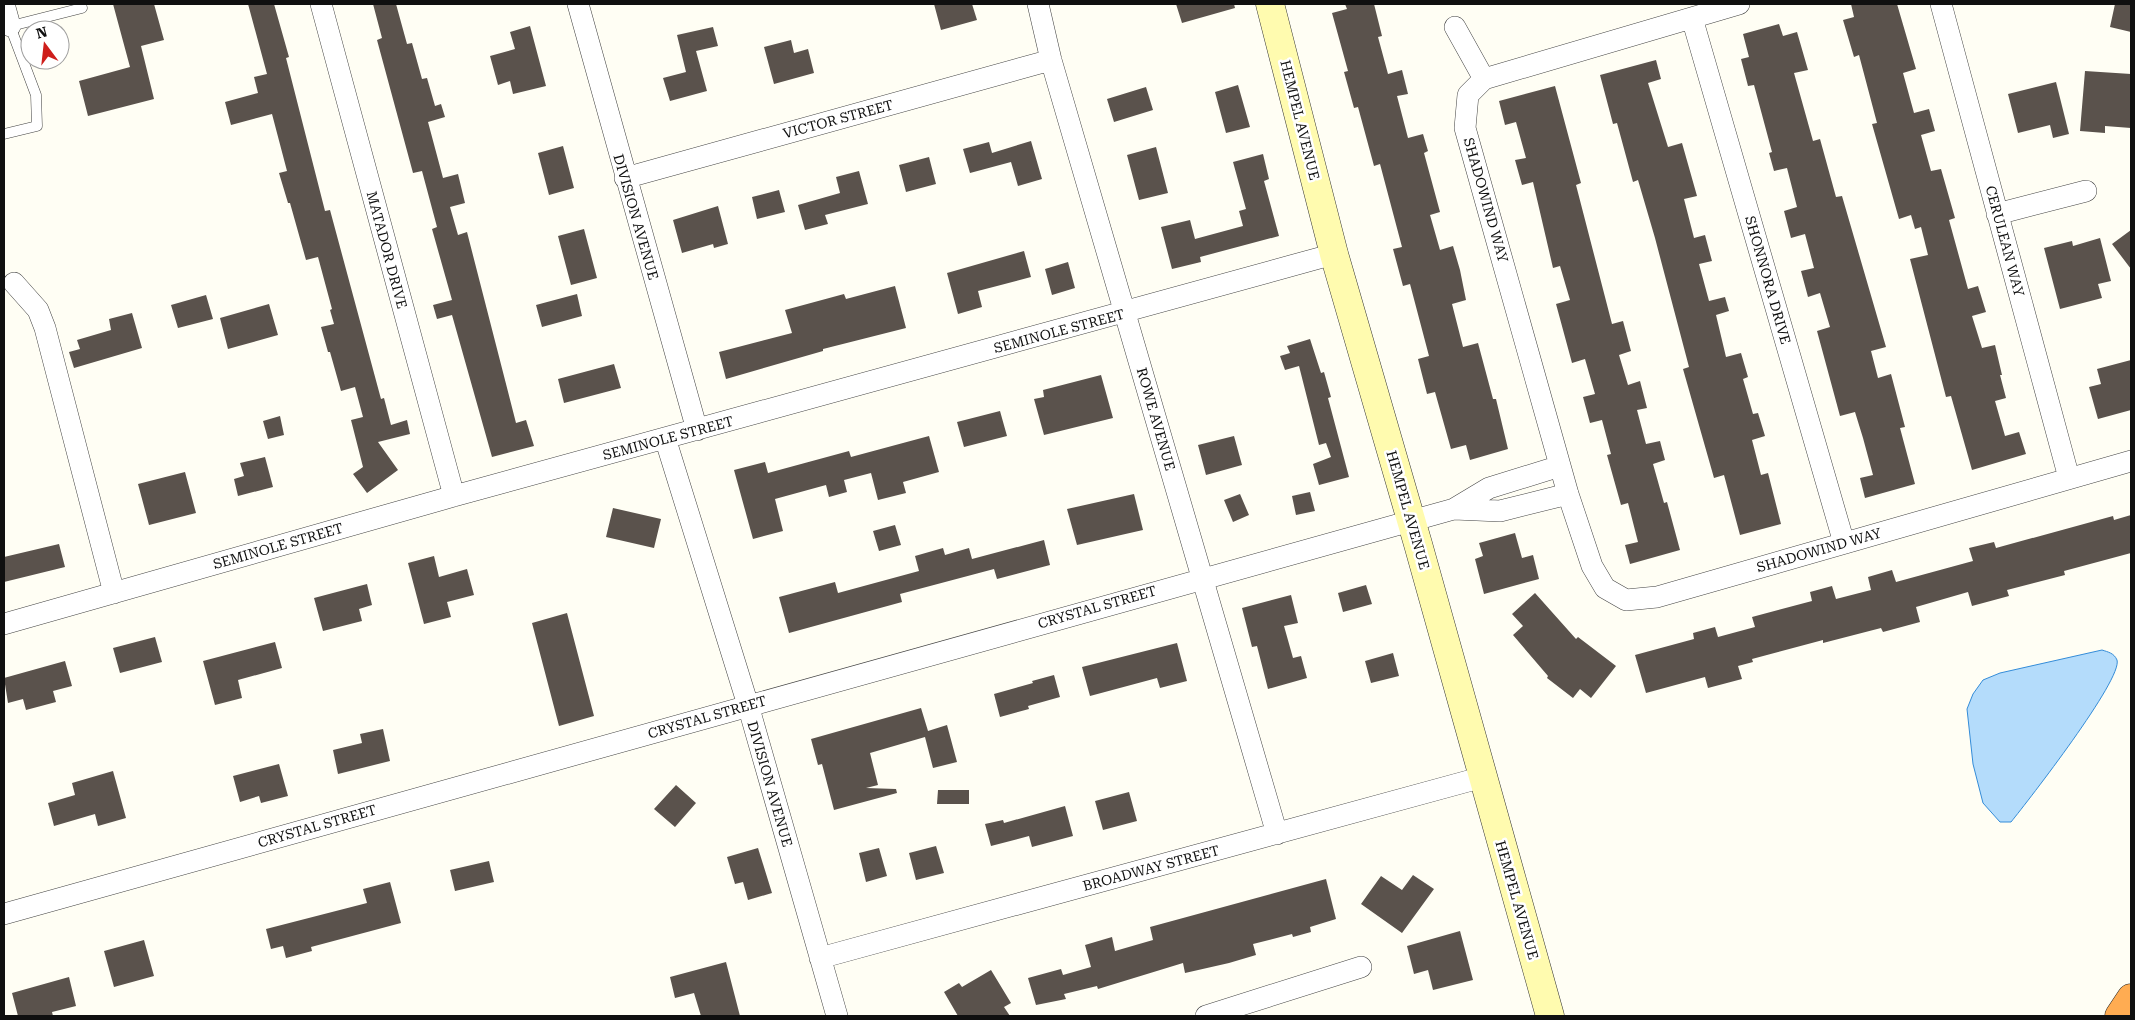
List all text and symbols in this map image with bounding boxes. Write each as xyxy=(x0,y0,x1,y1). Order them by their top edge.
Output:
north arrow xyxy=(20,20,70,70)
text: N xyxy=(34,23,49,42)
street label: HEMPEL AVENUE xyxy=(1277,58,1323,182)
street label: VICTOR STREET xyxy=(781,97,895,141)
street label: SHADOWIND WAY xyxy=(1460,136,1512,265)
street label: DIVISION AVENUE xyxy=(610,152,662,282)
street label: CERULEAN WAY xyxy=(1982,184,2028,299)
street label: MATADOR DRIVE xyxy=(364,189,410,311)
street label: SHONNORA DRIVE xyxy=(1742,214,1794,346)
street label: SEMINOLE STREET xyxy=(992,306,1126,356)
street label: ROWE AVENUE xyxy=(1134,366,1178,472)
street label: SEMINOLE STREET xyxy=(601,413,735,463)
street label: HEMPEL AVENUE xyxy=(1383,449,1433,571)
street label: SEMINOLE STREET xyxy=(211,520,345,572)
street label: SHADOWIND WAY xyxy=(1755,524,1884,576)
street label: CRYSTAL STREET xyxy=(1036,582,1158,632)
street label: CRYSTAL STREET xyxy=(646,692,768,742)
street label: DIVISION AVENUE xyxy=(744,719,796,849)
street label: CRYSTAL STREET xyxy=(256,801,378,851)
street label: HEMPEL AVENUE xyxy=(1492,839,1542,961)
street label: BROADWAY STREET xyxy=(1081,842,1221,894)

